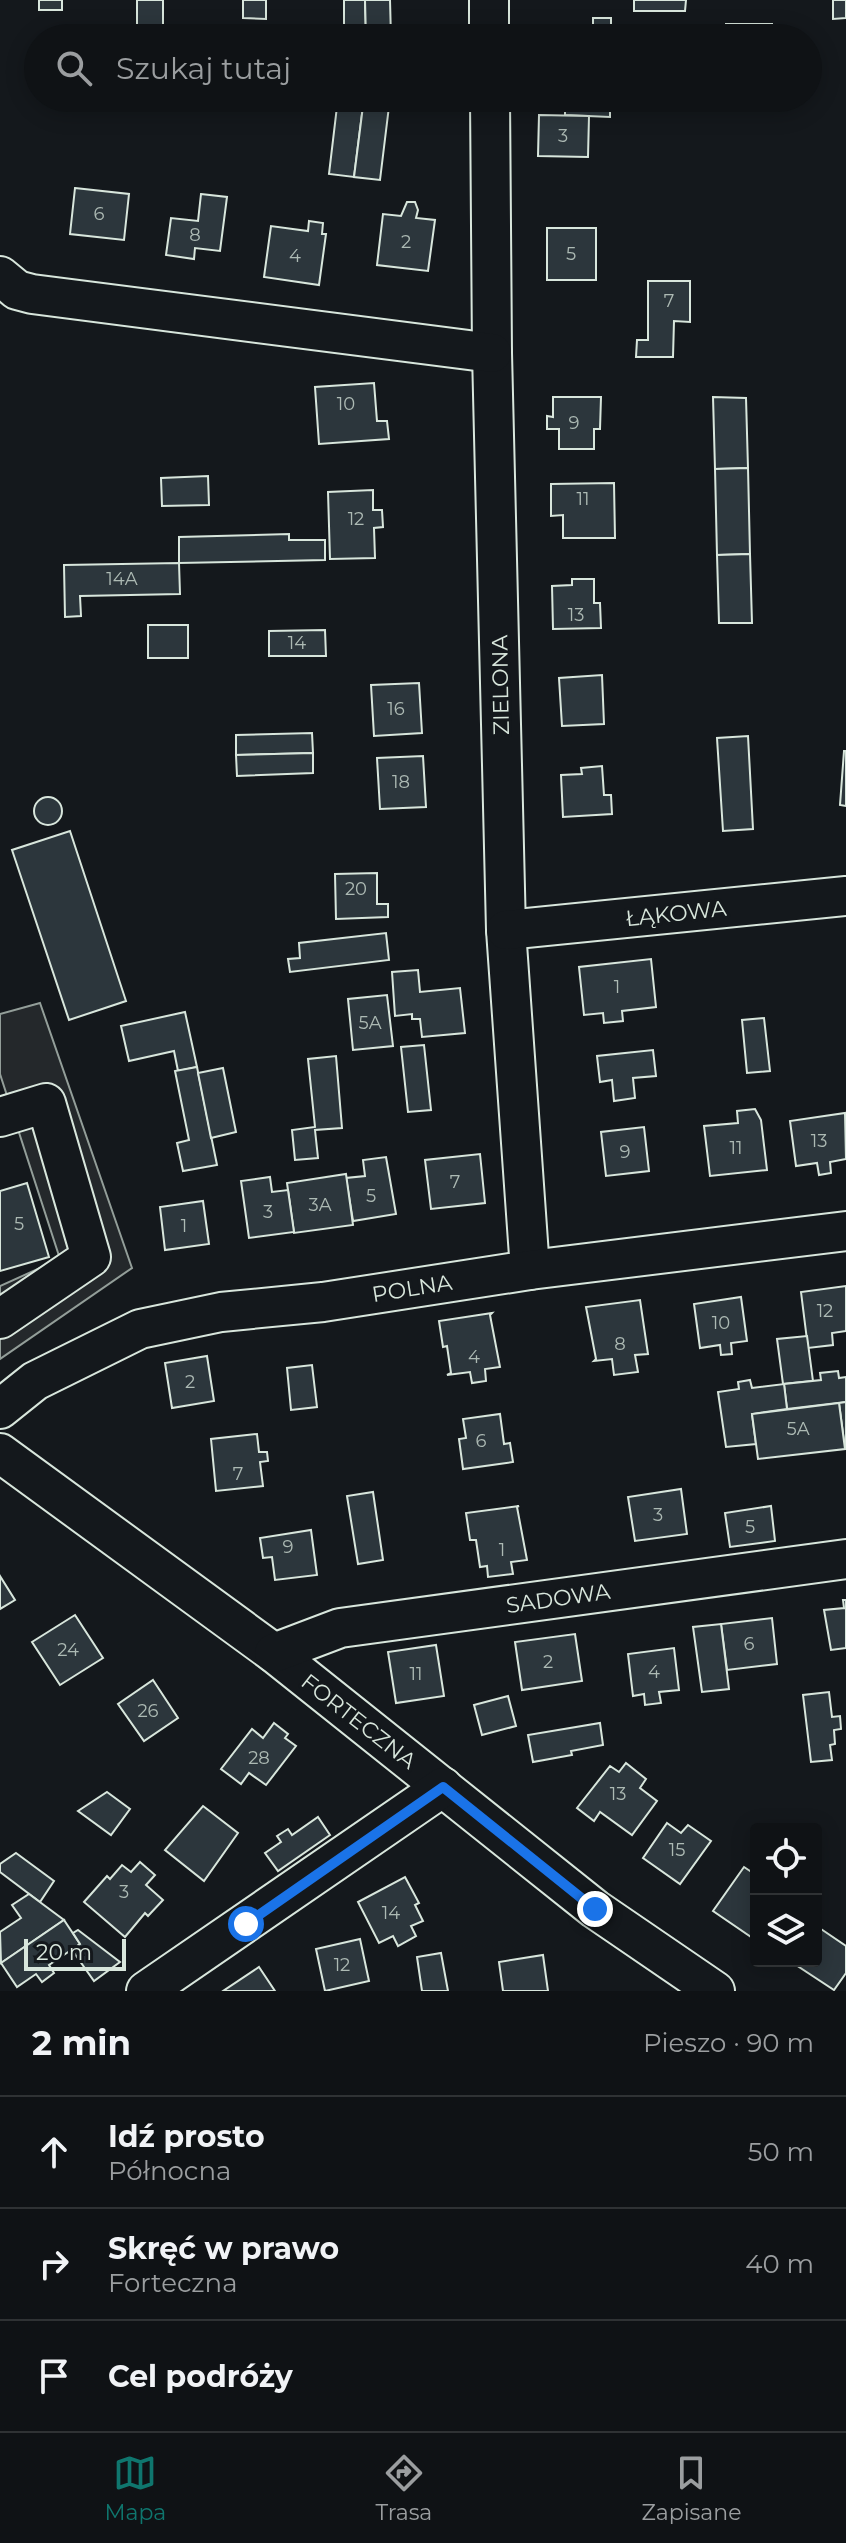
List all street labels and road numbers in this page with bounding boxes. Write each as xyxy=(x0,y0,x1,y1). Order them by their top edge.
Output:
street label: ZIELONA xyxy=(486,634,515,735)
street label: ŁĄKOWA xyxy=(624,895,728,932)
street label: POLNA xyxy=(370,1269,454,1308)
street label: SADOWA xyxy=(504,1578,612,1619)
street label: FORTECZNA xyxy=(296,1668,422,1775)

